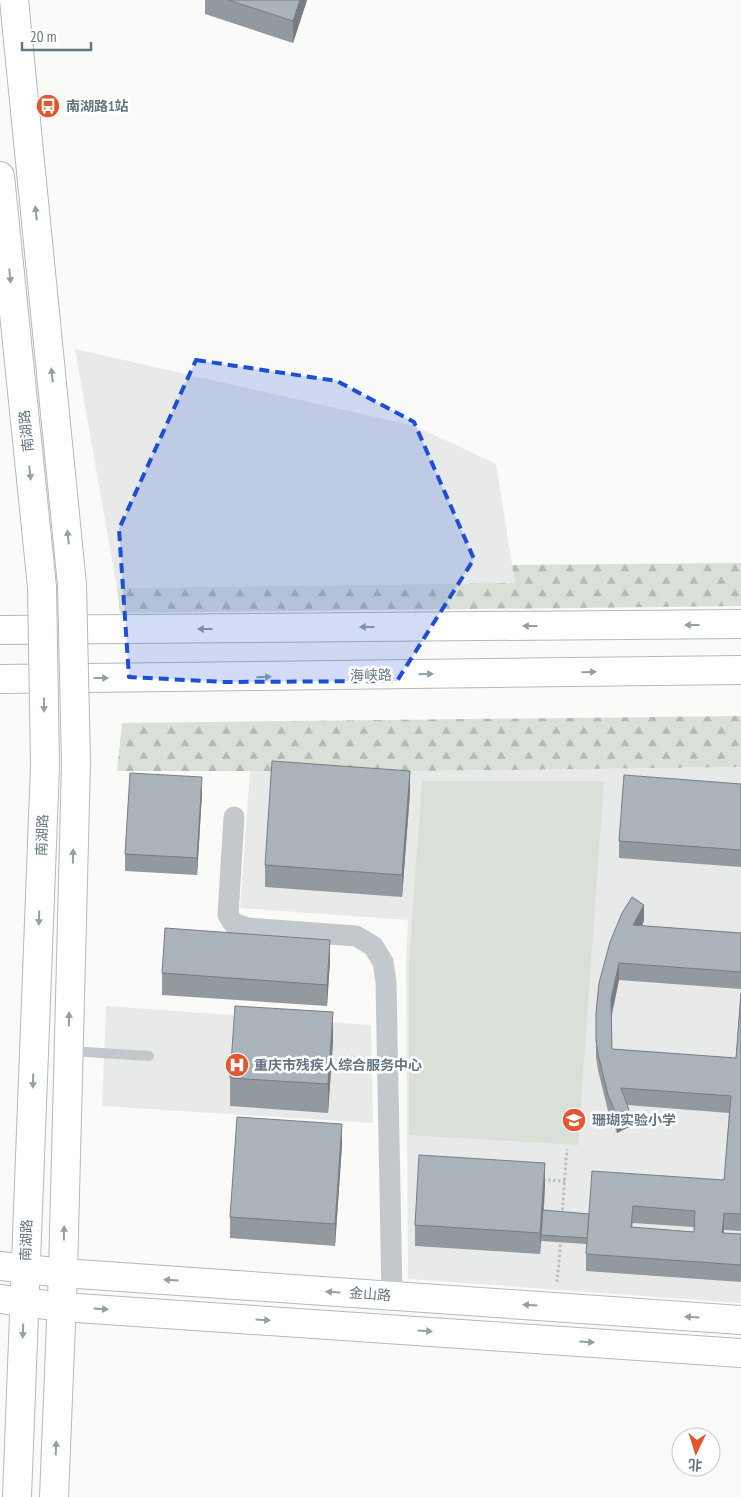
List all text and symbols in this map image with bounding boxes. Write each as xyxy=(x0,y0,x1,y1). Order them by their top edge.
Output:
scale bar xyxy=(22,20,91,52)
text: 20 m xyxy=(30,27,56,46)
bus stop icon: 南湖路1站 xyxy=(35,93,61,119)
place label: 南湖路1站 xyxy=(66,97,129,115)
one-way arrow xyxy=(32,205,40,221)
one-way arrow xyxy=(6,269,14,285)
one-way arrow xyxy=(48,367,56,383)
street label: 南湖路 xyxy=(15,409,37,453)
one-way arrow xyxy=(26,465,34,481)
one-way arrow xyxy=(64,528,72,544)
one-way arrow xyxy=(684,621,700,629)
one-way arrow xyxy=(522,622,538,630)
one-way arrow xyxy=(359,623,375,631)
one-way arrow xyxy=(197,625,213,633)
street label: 海峡路 xyxy=(350,666,392,684)
one-way arrow xyxy=(581,668,597,676)
one-way arrow xyxy=(418,670,434,678)
one-way arrow xyxy=(256,672,272,680)
one-way arrow xyxy=(93,674,109,682)
one-way arrow xyxy=(40,697,48,713)
street label: 南湖路 xyxy=(32,814,52,856)
one-way arrow xyxy=(70,848,78,864)
one-way arrow xyxy=(34,911,42,927)
one-way arrow xyxy=(66,1010,74,1026)
hospital icon: 重庆市残疾人综合服务中心 xyxy=(224,1052,250,1078)
place label: 重庆市残疾人综合服务中心 xyxy=(254,1056,422,1074)
one-way arrow xyxy=(28,1073,36,1089)
school or university icon: 珊瑚实验小学 xyxy=(561,1107,587,1133)
place label: 珊瑚实验小学 xyxy=(592,1111,676,1129)
street label: 南湖路 xyxy=(16,1219,36,1261)
one-way arrow xyxy=(61,1225,69,1241)
one-way arrow xyxy=(163,1276,179,1284)
street label: 金山路 xyxy=(348,1284,392,1304)
one-way arrow xyxy=(325,1287,341,1295)
one-way arrow xyxy=(522,1301,538,1309)
one-way arrow xyxy=(93,1306,109,1314)
one-way arrow xyxy=(684,1312,700,1320)
one-way arrow xyxy=(255,1317,271,1325)
one-way arrow xyxy=(19,1323,27,1339)
one-way arrow xyxy=(417,1328,433,1336)
one-way arrow xyxy=(579,1339,595,1347)
north arrow xyxy=(671,1427,721,1477)
one-way arrow xyxy=(52,1440,60,1456)
text: 北 xyxy=(687,1456,703,1474)

